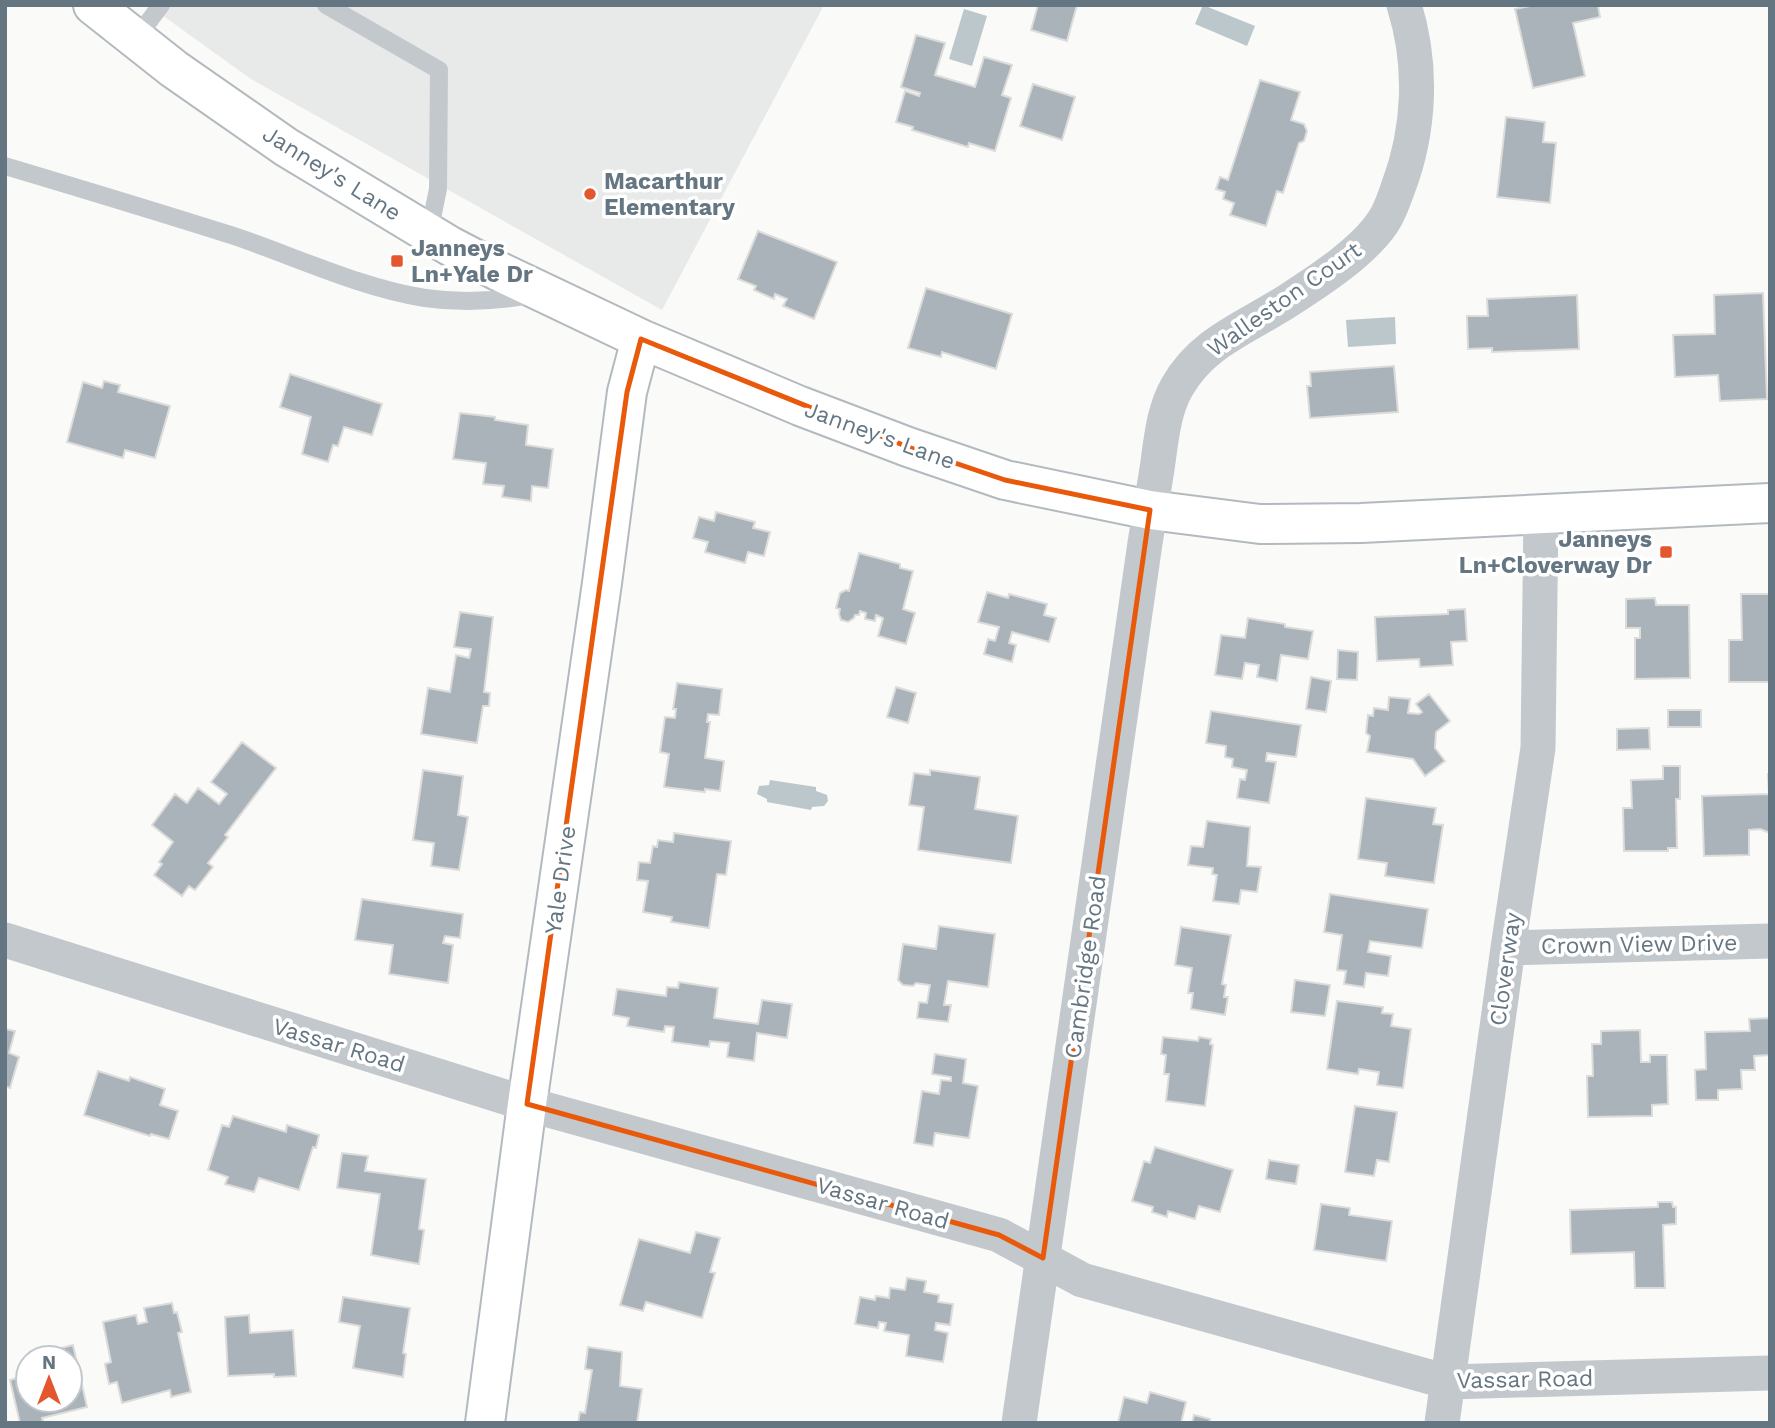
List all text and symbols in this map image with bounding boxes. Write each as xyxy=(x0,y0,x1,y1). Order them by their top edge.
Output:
street label: Janney's Lane xyxy=(258,120,406,227)
place label: Macarthur Elementary xyxy=(604,168,735,221)
marker: Macarthur Elementary xyxy=(582,186,598,202)
place label: Janneys Ln+Yale Dr xyxy=(411,235,533,288)
street label: Walleston Court xyxy=(1202,236,1367,362)
marker: Janneys Ln+Yale Dr xyxy=(389,253,405,269)
street label: Janney's Lane xyxy=(801,396,959,475)
place label: Janneys Ln+Cloverway Dr xyxy=(1459,526,1652,579)
marker: Janneys Ln+Cloverway Dr xyxy=(1658,544,1674,560)
street label: Yale Drive xyxy=(540,824,581,936)
street label: Cambridge Road xyxy=(1059,874,1112,1060)
street label: Cloverway xyxy=(1484,910,1527,1028)
street label: Crown View Drive xyxy=(1541,929,1738,960)
street label: Vassar Road xyxy=(270,1013,408,1078)
street label: Vassar Road xyxy=(813,1172,952,1235)
north arrow xyxy=(14,1344,84,1414)
text: N xyxy=(42,1351,56,1374)
street label: Vassar Road xyxy=(1456,1365,1594,1394)

